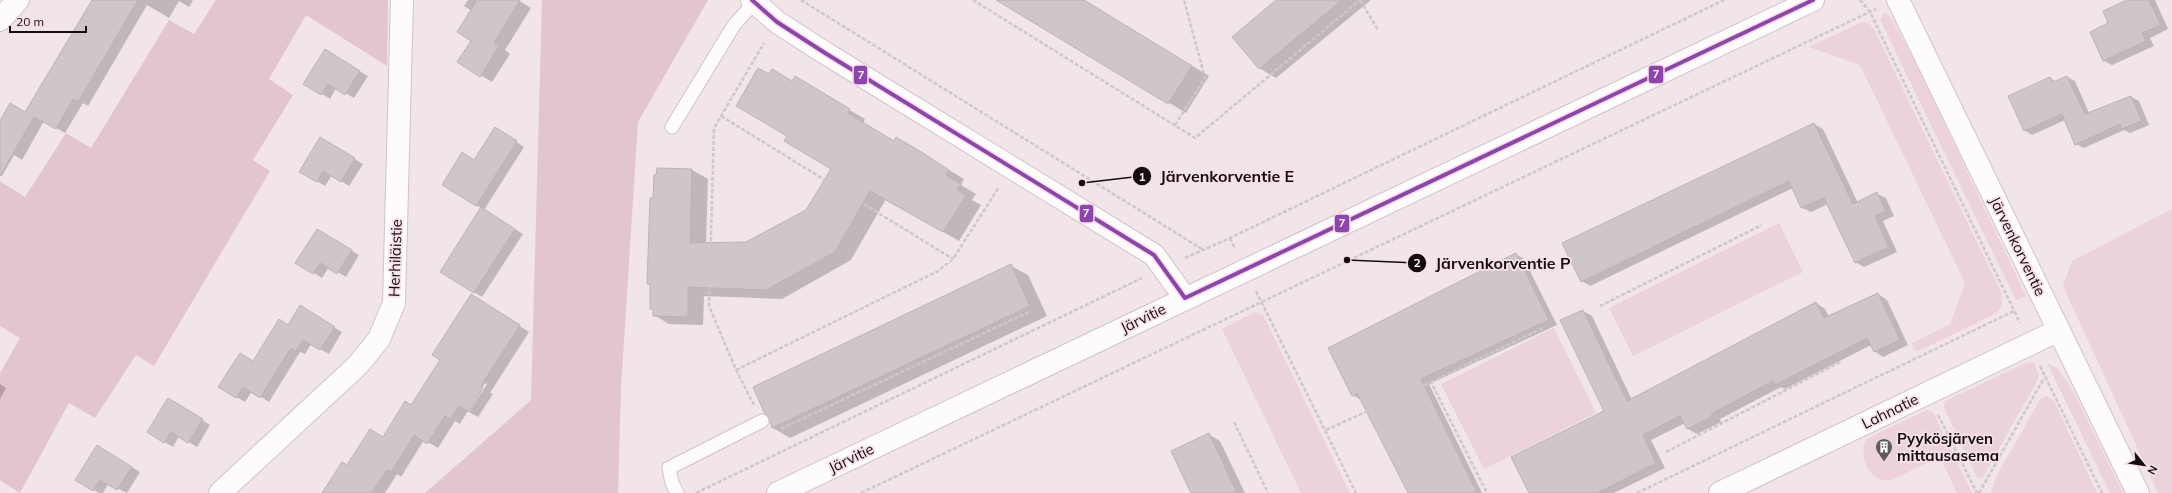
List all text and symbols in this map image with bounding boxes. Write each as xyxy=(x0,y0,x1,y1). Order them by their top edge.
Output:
scale bar xyxy=(10,8,86,34)
text: 20 m xyxy=(16,14,44,29)
line badge: 7 xyxy=(853,65,868,85)
line badge: 7 xyxy=(1648,65,1664,84)
text: 7 xyxy=(1653,67,1660,81)
text: 7 xyxy=(858,68,865,82)
callout: Järvenkorventie E xyxy=(1132,162,1302,190)
text: Järvenkorventie E xyxy=(1160,166,1294,186)
text: 1 xyxy=(1138,169,1146,184)
street label: Järvenkorventie xyxy=(1986,193,2050,299)
line badge: 7 xyxy=(1079,204,1094,223)
text: 7 xyxy=(1083,206,1090,220)
line badge: 7 xyxy=(1334,214,1350,233)
text: 7 xyxy=(1339,216,1346,230)
street label: Herhiläistie xyxy=(384,219,406,297)
callout: Järvenkorventie P xyxy=(1407,249,1578,277)
text: Järvenkorventie P xyxy=(1435,253,1571,273)
text: 2 xyxy=(1413,255,1421,270)
street label: Järvitie xyxy=(1117,299,1169,337)
street label: Lahnatie xyxy=(1859,389,1921,433)
place label: Pyykösjärven mittausasema xyxy=(1897,429,1999,465)
building icon: Pyykösjärven mittausasema xyxy=(1874,437,1894,462)
street label: Järvitie xyxy=(825,439,877,477)
north arrow xyxy=(2124,445,2164,485)
text: N xyxy=(2145,463,2161,477)

